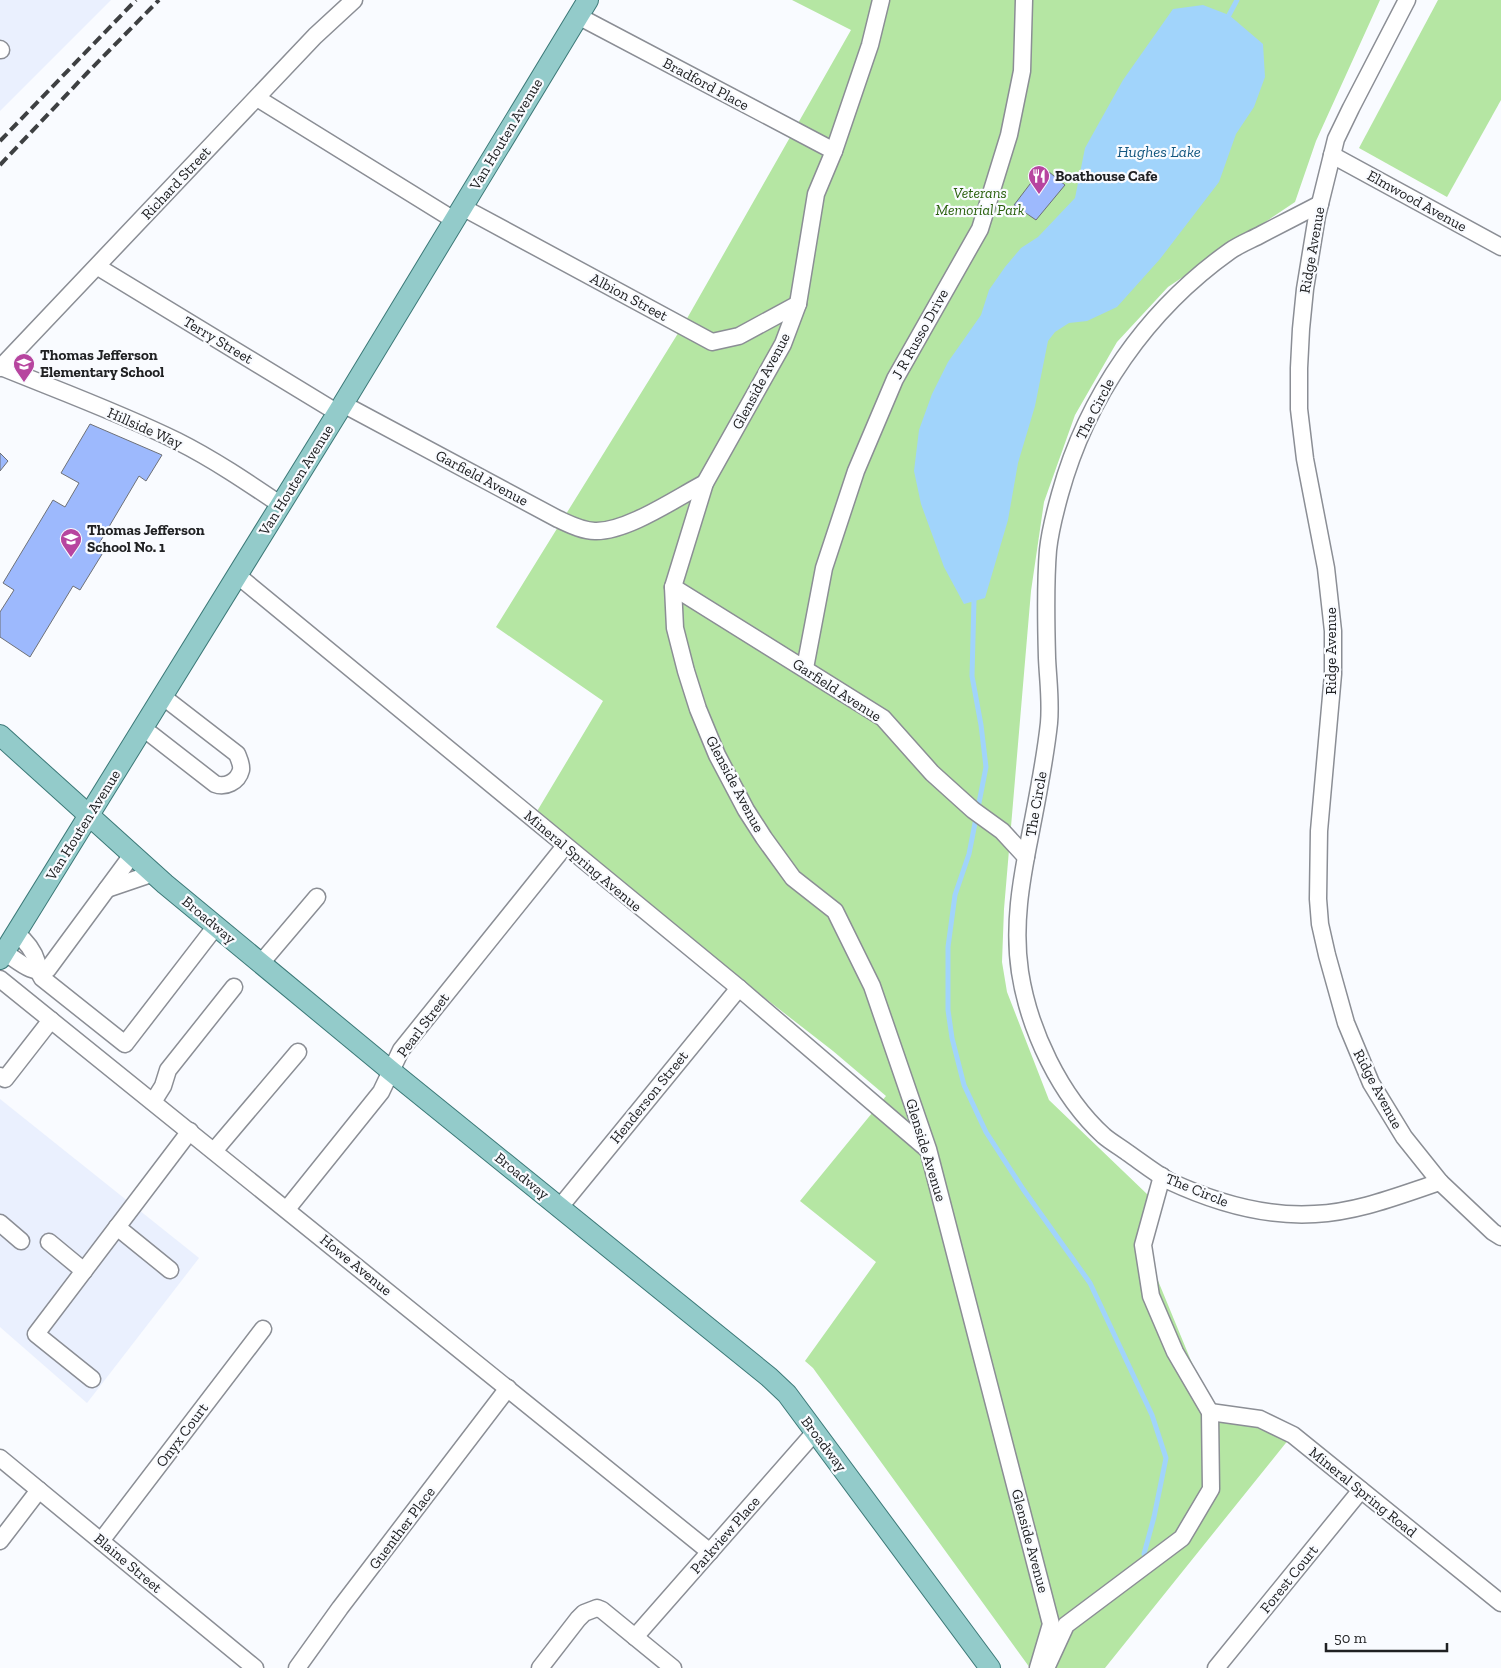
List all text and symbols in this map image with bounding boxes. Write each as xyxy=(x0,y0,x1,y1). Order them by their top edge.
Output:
street label: Bradford Place xyxy=(660,54,752,114)
street label: Van Houten Avenue xyxy=(465,75,546,194)
street label: Richard Street xyxy=(138,142,215,223)
water label: Hughes Lake xyxy=(1117,142,1201,161)
restaurant icon: Boathouse Cafe xyxy=(1027,164,1051,195)
street label: Elmwood Avenue xyxy=(1364,166,1470,236)
place label: Boathouse Cafe xyxy=(1055,167,1158,185)
park label: Veterans Memorial Park xyxy=(935,184,1025,219)
street label: Ridge Avenue xyxy=(1296,205,1328,295)
street label: Albion Street xyxy=(587,269,671,325)
street label: J R Russo Drive xyxy=(888,286,952,382)
street label: Terry Street xyxy=(180,312,257,368)
street label: Glenside Avenue xyxy=(728,330,794,432)
place label: Thomas Jefferson Elementary School xyxy=(40,346,164,381)
school or university icon: Thomas Jefferson Elementary School xyxy=(12,352,36,383)
street label: The Circle xyxy=(1072,375,1118,443)
street label: Hillside Way xyxy=(105,403,186,453)
street label: Van Houten Avenue xyxy=(254,421,337,539)
street label: Garfield Avenue xyxy=(433,446,531,510)
place label: Thomas Jefferson School No. 1 xyxy=(87,521,205,556)
school or university icon: Thomas Jefferson School No. 1 xyxy=(59,527,83,558)
street label: Ridge Avenue xyxy=(1322,607,1340,695)
street label: Garfield Avenue xyxy=(789,655,885,725)
street label: Glenside Avenue xyxy=(702,733,768,835)
street label: Van Houten Avenue xyxy=(41,766,124,884)
street label: The Circle xyxy=(1021,770,1051,838)
street label: Mineral Spring Avenue xyxy=(521,807,645,915)
street label: Broadway xyxy=(179,892,240,948)
street label: Pearl Street xyxy=(393,989,453,1061)
street label: Ridge Avenue xyxy=(1350,1046,1406,1132)
street label: Henderson Street xyxy=(606,1047,692,1147)
street label: Glenside Avenue xyxy=(902,1096,950,1204)
street label: Broadway xyxy=(491,1149,553,1203)
street label: The Circle xyxy=(1163,1169,1231,1211)
street label: Howe Avenue xyxy=(316,1231,396,1299)
street label: Onyx Court xyxy=(152,1399,212,1471)
street label: Broadway xyxy=(797,1413,851,1475)
street label: Mineral Spring Road xyxy=(1306,1443,1421,1541)
street label: Guenther Place xyxy=(365,1483,439,1573)
street label: Glenside Avenue xyxy=(1008,1487,1052,1595)
street label: Parkview Place xyxy=(686,1493,764,1577)
street label: Blaine Street xyxy=(90,1529,166,1597)
street label: Forest Court xyxy=(1256,1541,1322,1617)
scale bar xyxy=(1326,1620,1447,1652)
text: 50 m xyxy=(1334,1629,1367,1647)

